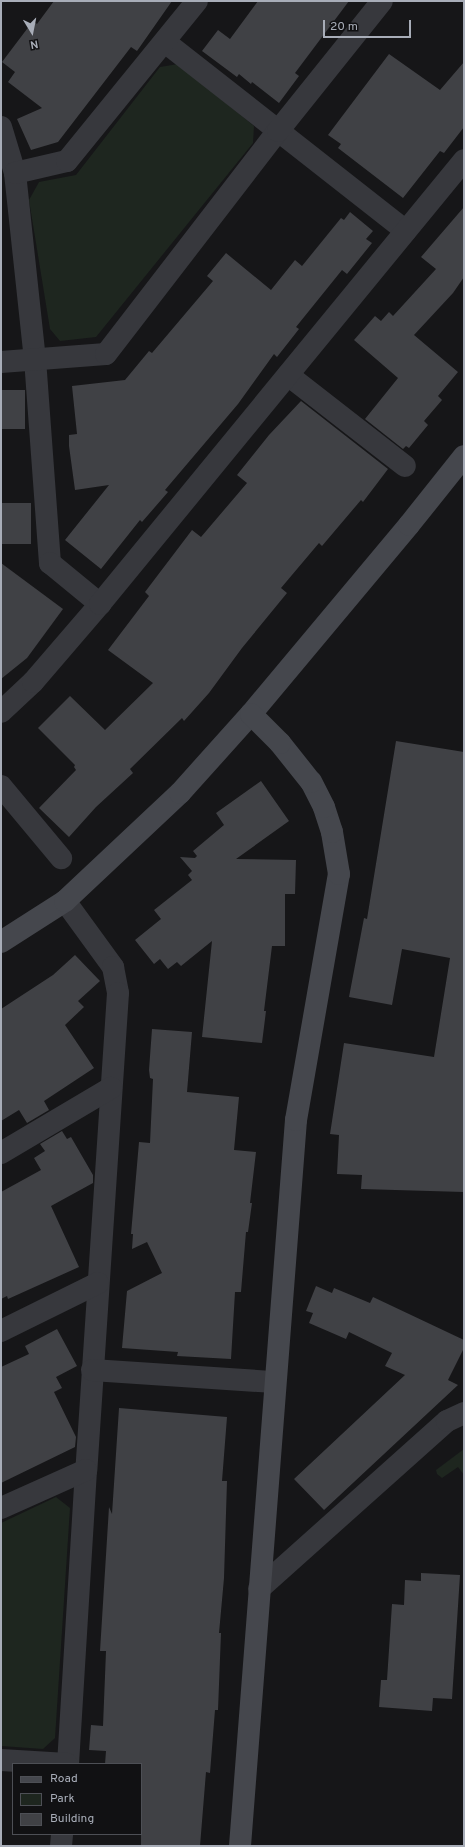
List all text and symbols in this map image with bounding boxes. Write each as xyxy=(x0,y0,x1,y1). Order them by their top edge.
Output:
north arrow xyxy=(12,12,52,52)
scale bar xyxy=(325,12,413,38)
text: 20 m xyxy=(330,19,358,35)
text: N xyxy=(29,36,39,51)
legend xyxy=(12,1763,142,1835)
text: Road xyxy=(50,1771,78,1787)
text: Park xyxy=(50,1791,75,1807)
text: Building xyxy=(50,1811,94,1827)

